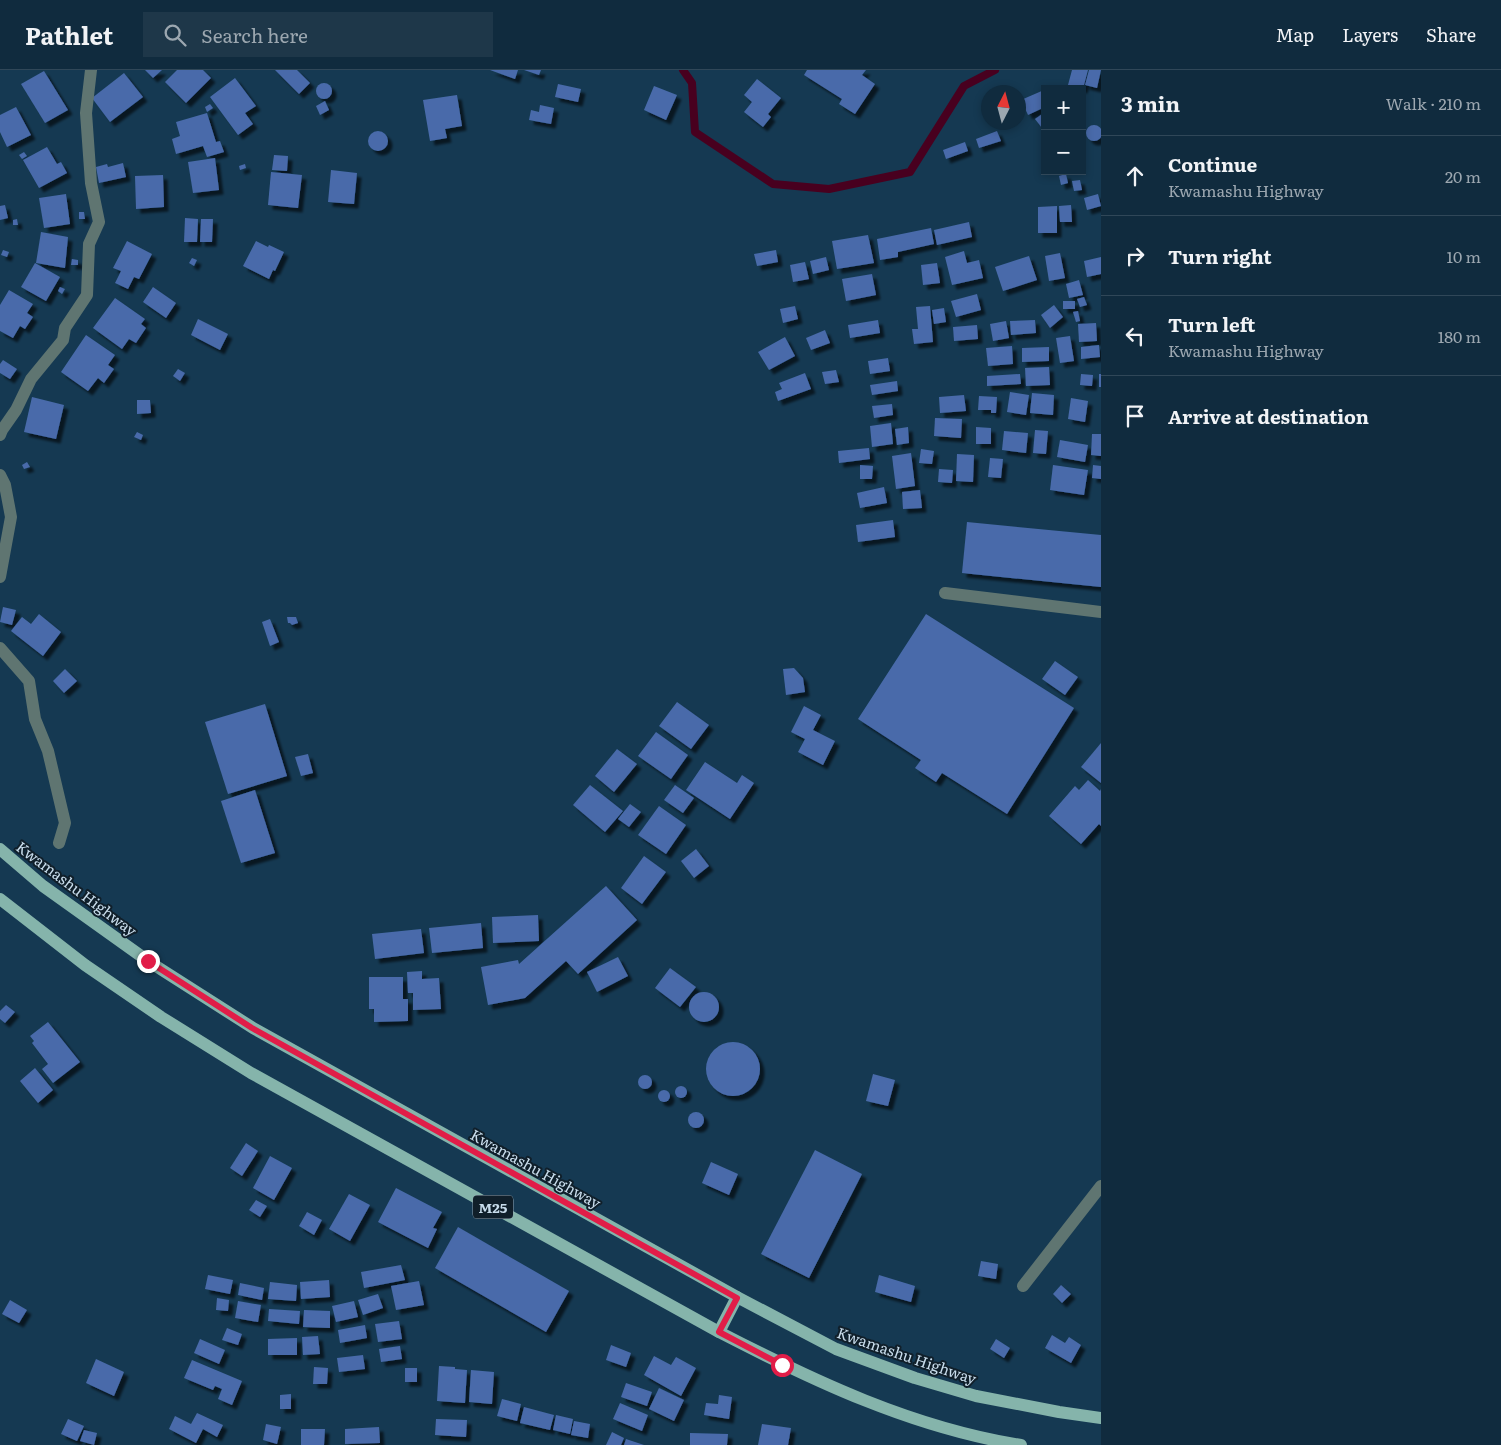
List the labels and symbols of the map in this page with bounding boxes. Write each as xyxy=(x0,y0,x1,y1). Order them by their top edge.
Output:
north arrow xyxy=(981,85,1026,130)
street label: Kwamashu Highway xyxy=(12,835,143,941)
route end xyxy=(137,950,160,973)
street label: Kwamashu Highway xyxy=(467,1123,606,1214)
road number: M25 xyxy=(473,1196,513,1218)
street label: Kwamashu Highway xyxy=(834,1320,980,1390)
route start xyxy=(771,1354,794,1377)

